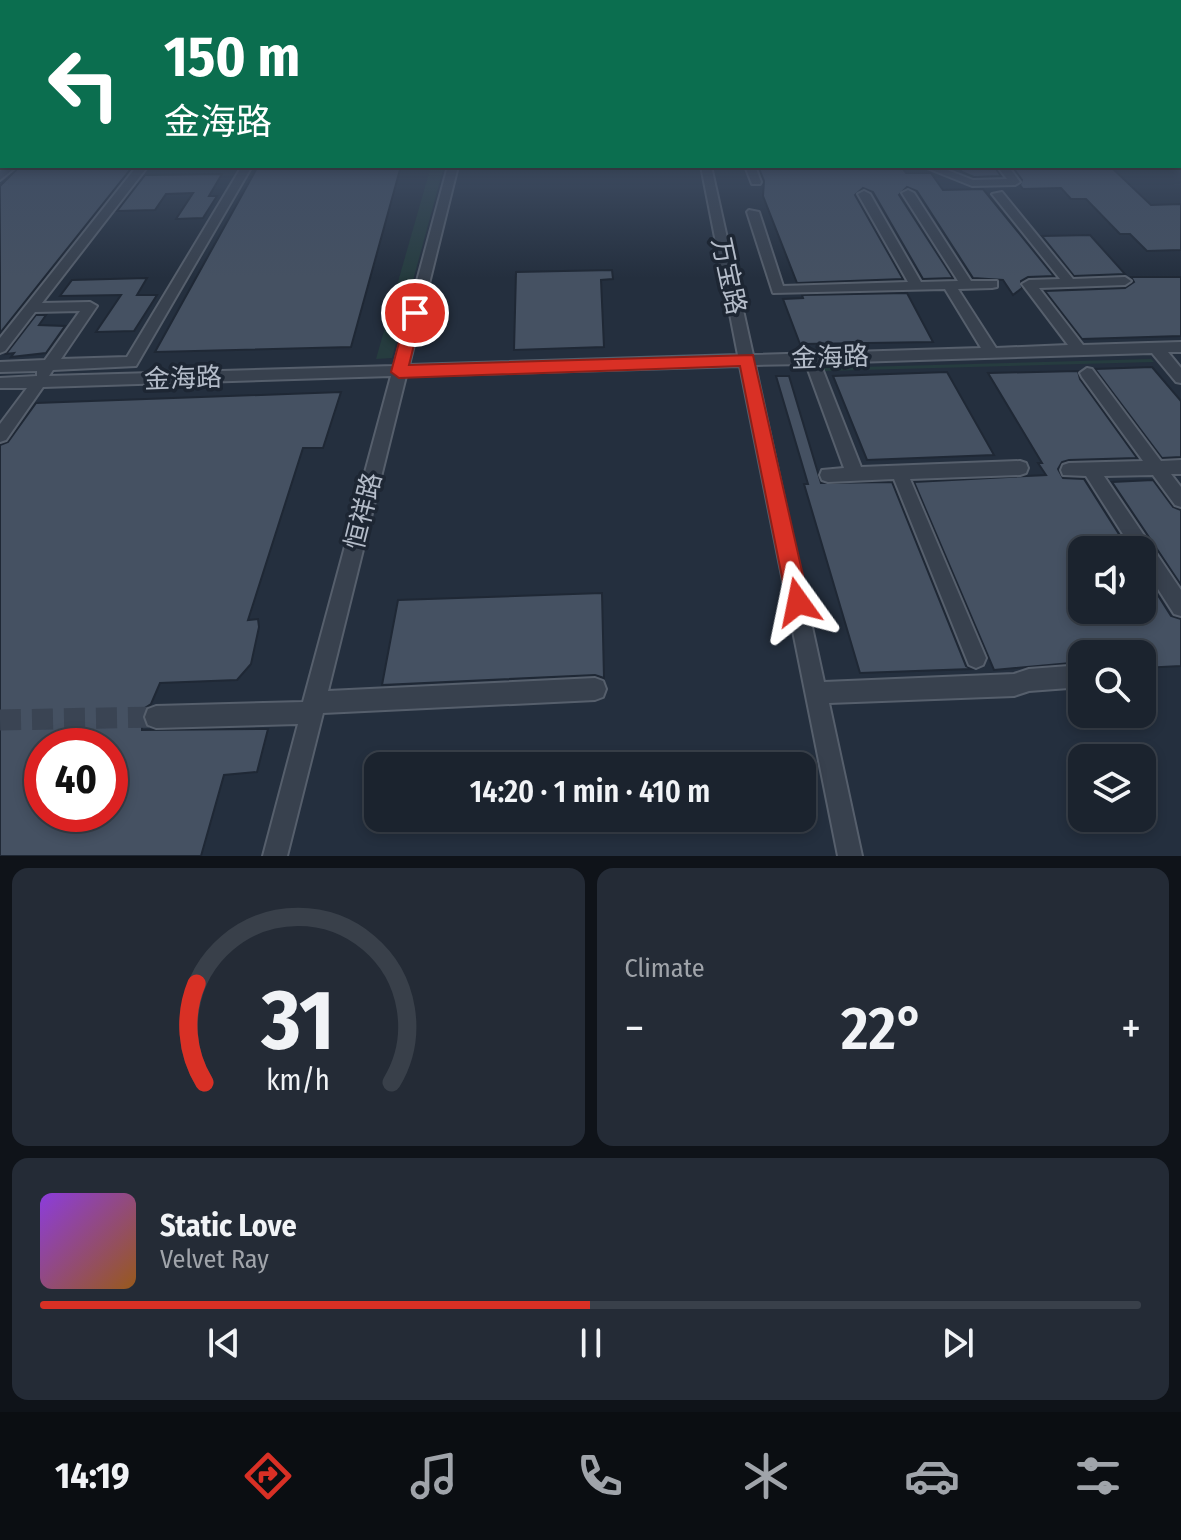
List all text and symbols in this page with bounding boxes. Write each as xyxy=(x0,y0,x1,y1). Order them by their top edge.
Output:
text: 150 m xyxy=(164,24,300,91)
icon: left xyxy=(32,32,136,136)
text: 金海路 xyxy=(164,100,272,144)
street label: 万宝路 xyxy=(705,235,752,317)
pin xyxy=(381,279,449,347)
icon: arrive xyxy=(393,291,437,335)
street label: 金海路 xyxy=(790,341,870,374)
street label: 金海路 xyxy=(143,362,223,395)
street label: 恒祥路 xyxy=(339,470,388,553)
map controls xyxy=(1068,536,1156,832)
button: sound xyxy=(1068,536,1156,624)
position arrow xyxy=(756,560,840,644)
button: search xyxy=(1068,640,1156,728)
speed limit sign: 40 xyxy=(24,728,128,832)
button: layers xyxy=(1068,744,1156,832)
text: 14:20 · 1 min · 410 m xyxy=(470,774,710,810)
text: Climate xyxy=(625,953,705,984)
text: 31 xyxy=(261,971,335,1071)
text: 22° xyxy=(841,993,924,1065)
text: − xyxy=(625,1002,644,1055)
text: + xyxy=(1121,1002,1141,1055)
text: km/h xyxy=(266,1063,330,1098)
text: Static Love xyxy=(160,1208,297,1244)
text: Velvet Ray xyxy=(160,1244,269,1275)
icon: previous xyxy=(202,1321,246,1365)
icon: pause xyxy=(569,1321,613,1365)
icon: next xyxy=(936,1321,980,1365)
icon: directions xyxy=(240,1448,296,1504)
icon: music xyxy=(406,1448,462,1504)
icon: phone xyxy=(572,1448,628,1504)
icon: climate xyxy=(738,1448,794,1504)
icon: car xyxy=(904,1448,960,1504)
icon: filters xyxy=(1070,1448,1126,1504)
text: 14:19 xyxy=(55,1454,130,1498)

